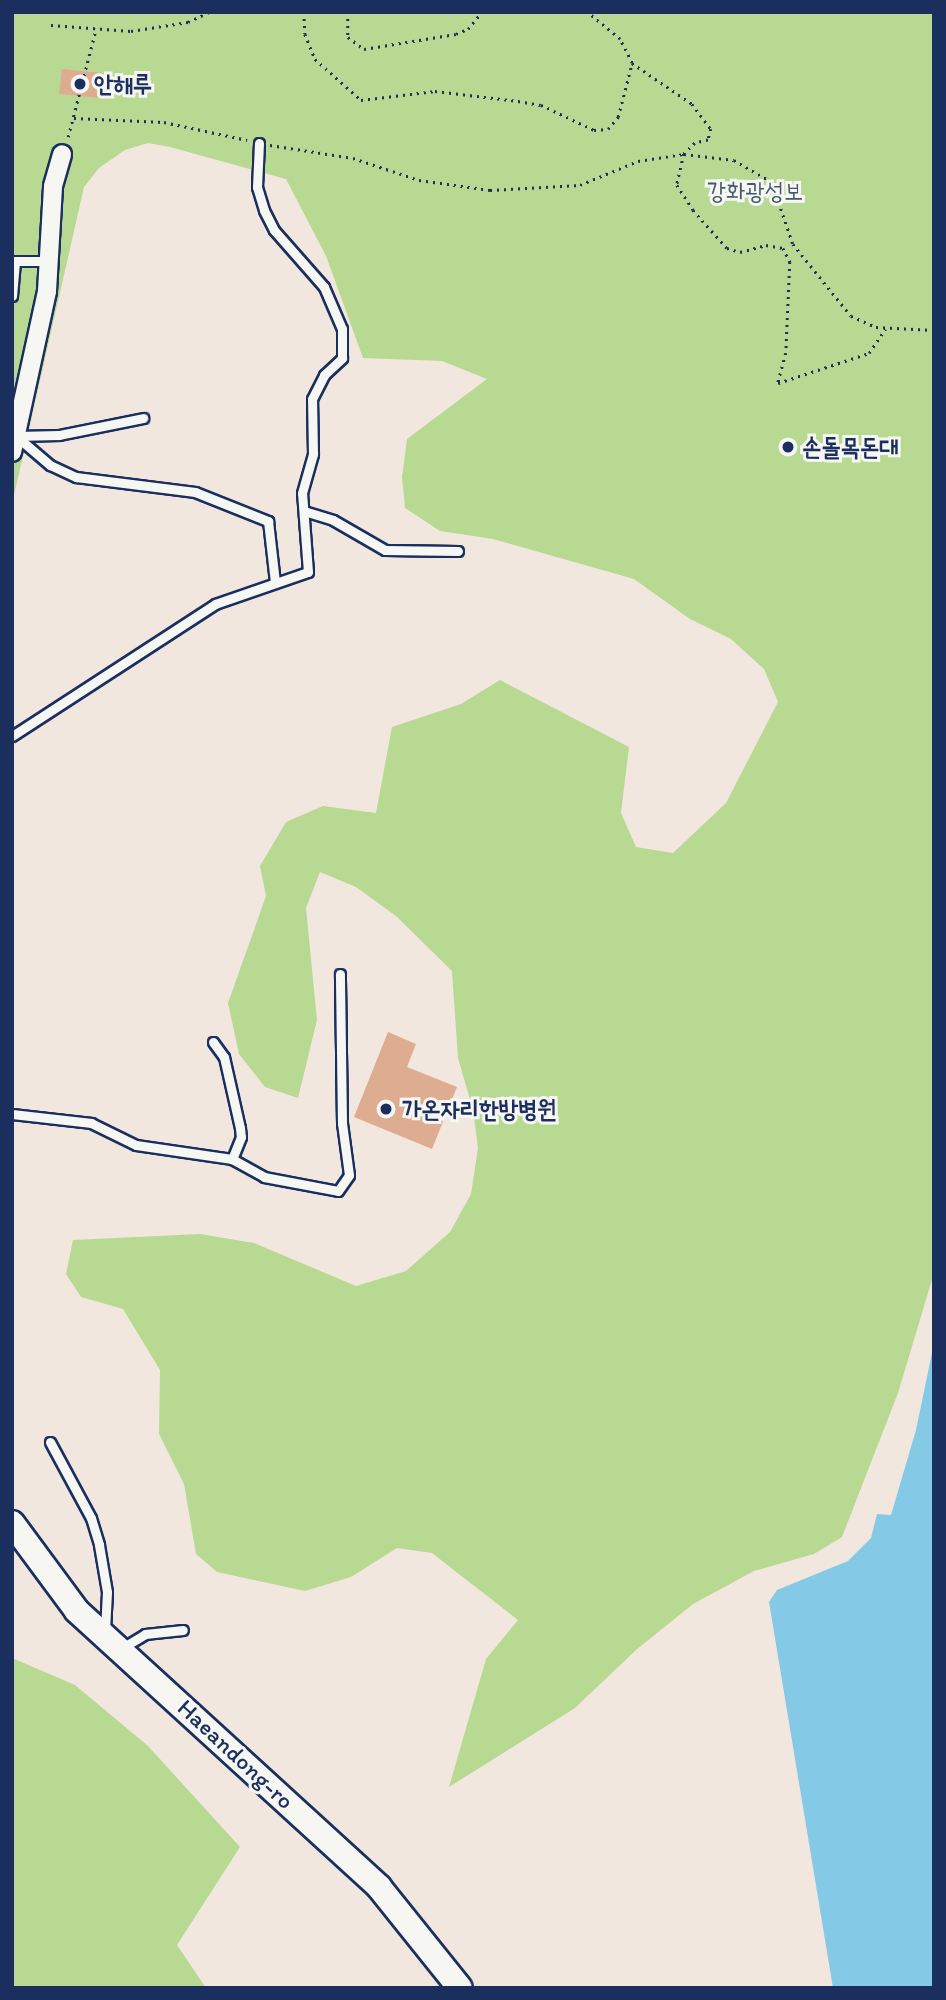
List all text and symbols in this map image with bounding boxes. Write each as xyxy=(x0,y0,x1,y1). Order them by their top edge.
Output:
place label: 안해루 xyxy=(94,70,152,98)
marker: 안해루 xyxy=(72,76,88,92)
park label: 강화광성보 xyxy=(707,177,803,205)
place label: 손돌목돈대 xyxy=(802,433,899,461)
marker: 손돌목돈대 xyxy=(780,439,796,455)
place label: 가온자리한방병원 xyxy=(402,1095,556,1123)
marker: 가온자리한방병원 xyxy=(376,1099,396,1119)
street label: Haeandong-ro xyxy=(172,1693,300,1815)

